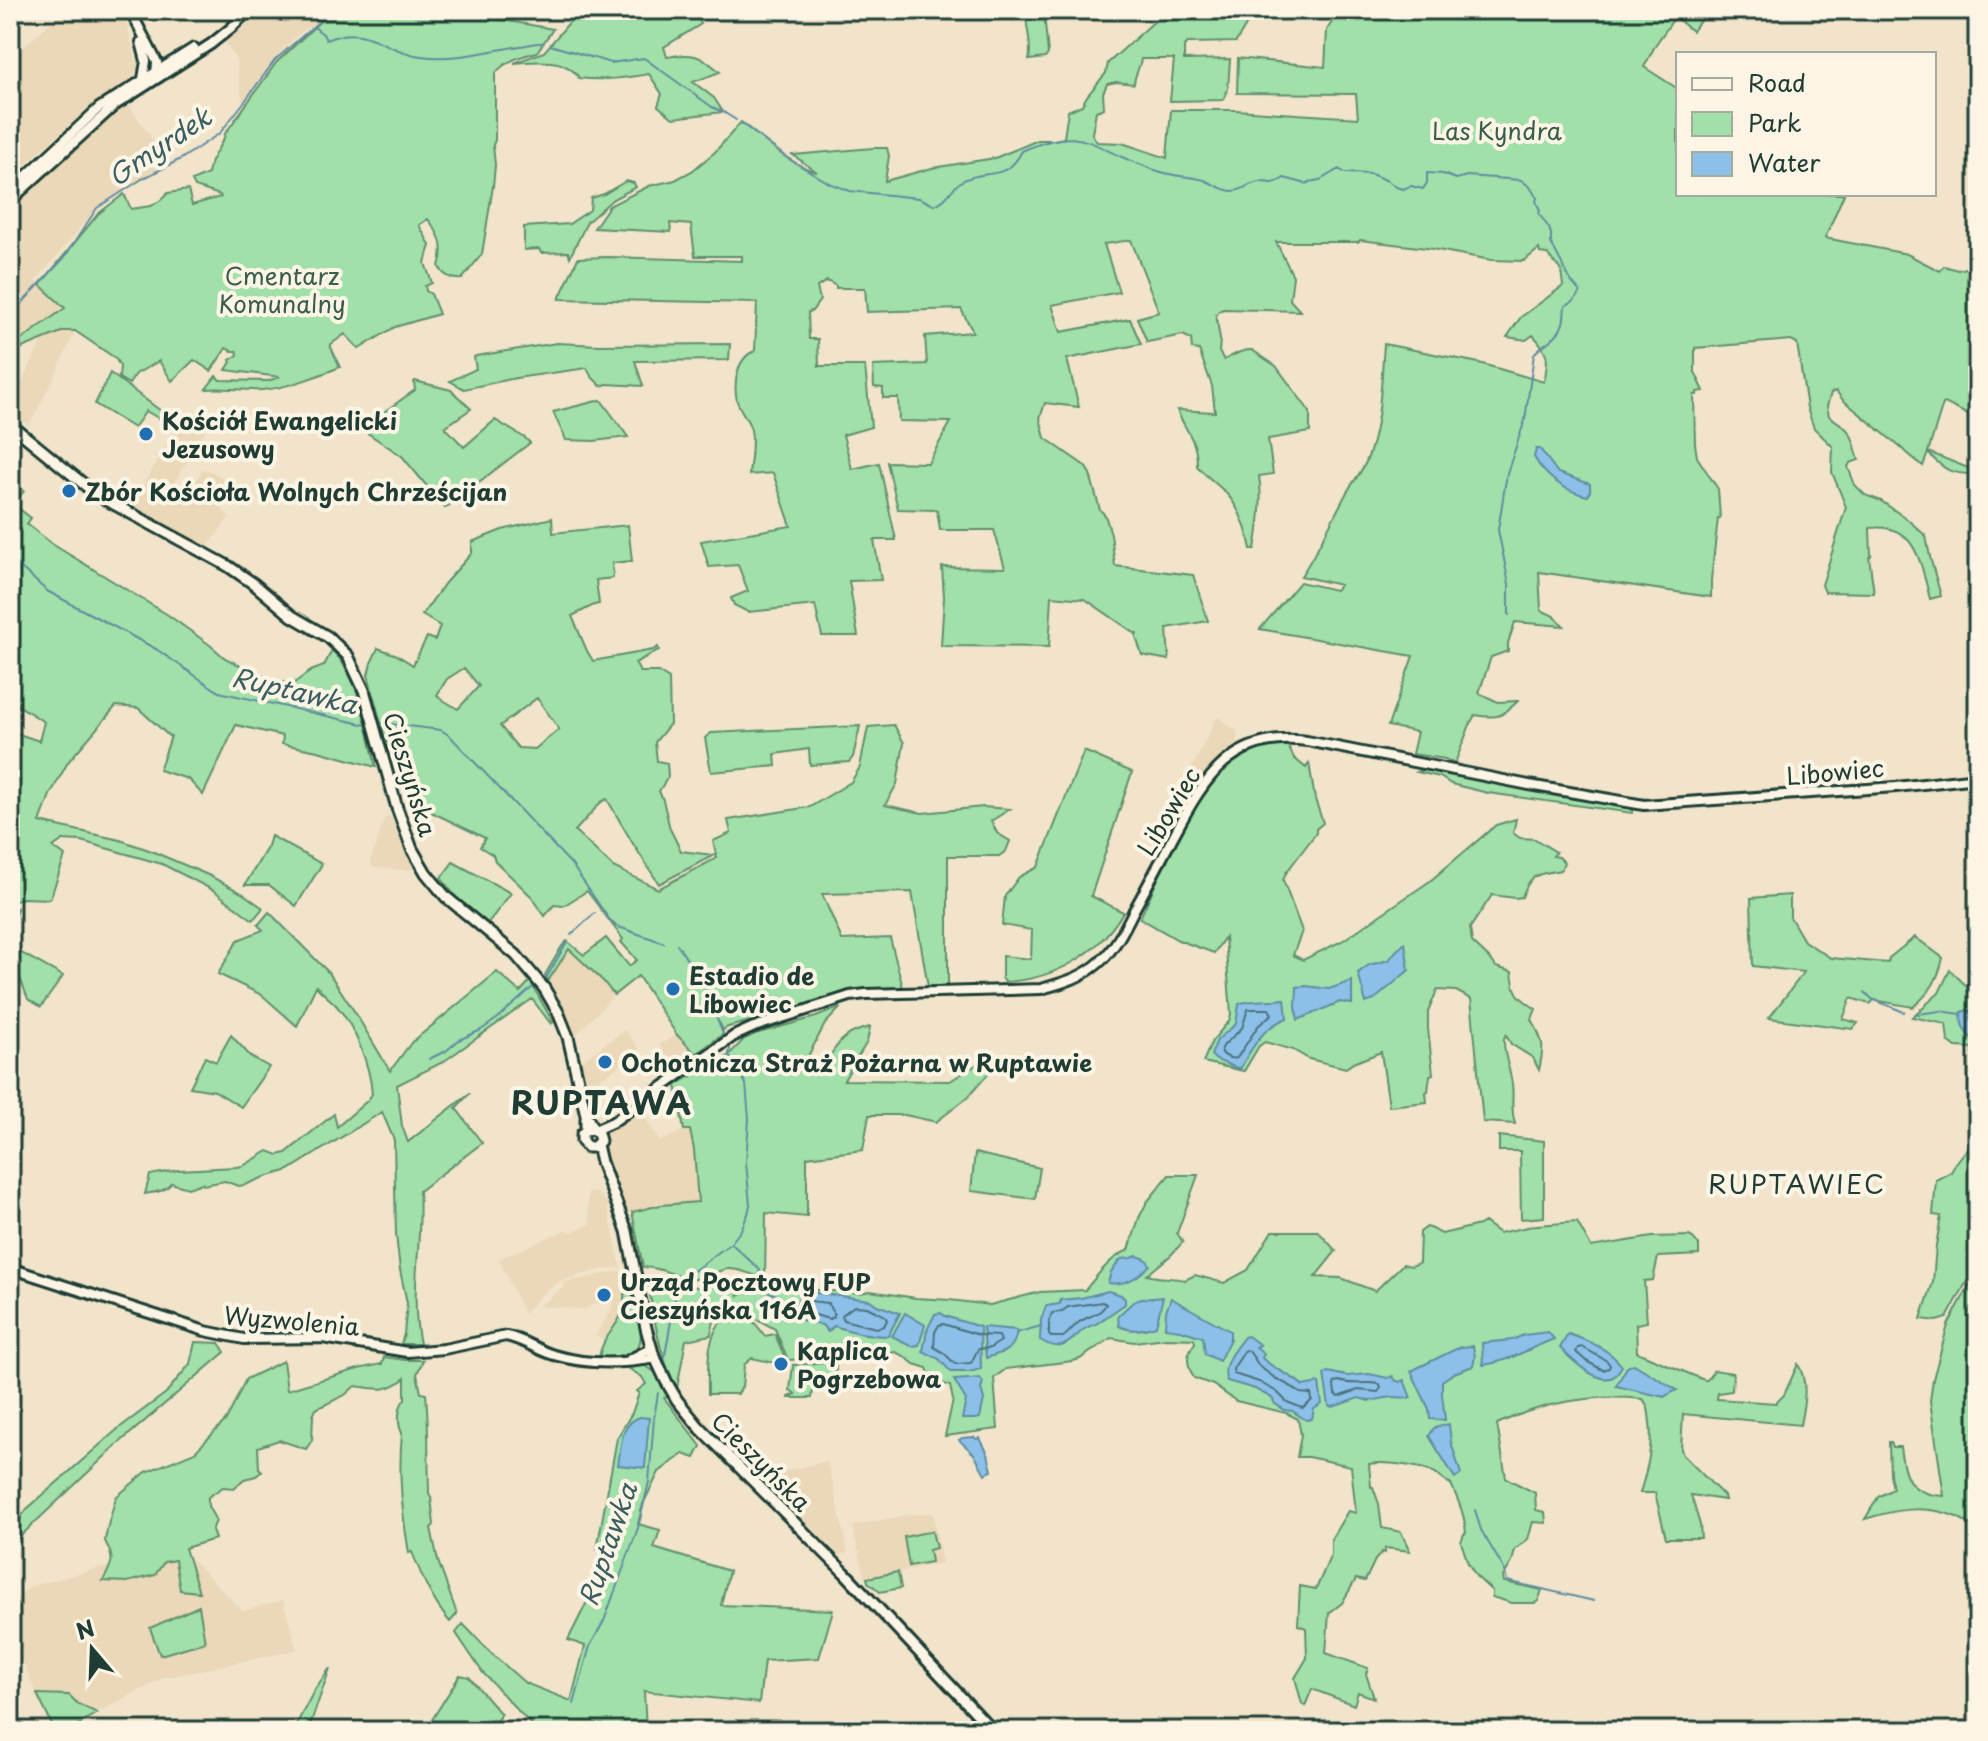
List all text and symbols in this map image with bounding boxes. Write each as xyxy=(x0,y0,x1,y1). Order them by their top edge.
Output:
legend xyxy=(1676,52,1936,196)
text: Road xyxy=(1748,64,1806,100)
water label: Gmyrdek xyxy=(99,96,220,195)
text: Park xyxy=(1748,104,1802,140)
park label: Las Kyndra xyxy=(1432,112,1562,148)
text: Water xyxy=(1748,144,1821,180)
park label: Cmentarz Komunalny xyxy=(218,257,346,321)
place label: Kościół Ewangelicki Jezusowy xyxy=(162,402,397,466)
marker: Kościół Ewangelicki Jezusowy xyxy=(137,425,155,443)
place label: Zbór Kościoła Wolnych Chrześcijan xyxy=(85,473,507,509)
marker: Zbór Kościoła Wolnych Chrześcijan xyxy=(60,482,78,500)
water label: Ruptawka xyxy=(228,657,363,724)
street label: Cieszyńska xyxy=(375,707,447,841)
street label: Libowiec xyxy=(1785,749,1885,793)
street label: Libowiec xyxy=(1127,760,1209,862)
place label: Estadio de Libowiec xyxy=(689,957,814,1021)
marker: Estadio de Libowiec xyxy=(664,980,682,998)
place label: Ochotnicza Straż Pożarna w Ruptawie xyxy=(621,1044,1092,1080)
marker: Ochotnicza Straż Pożarna w Ruptawie xyxy=(596,1053,614,1071)
district label: RUPTAWA xyxy=(511,1078,693,1126)
district label: RUPTAWIEC xyxy=(1708,1164,1886,1203)
place label: Urząd Pocztowy FUP Cieszyńska 116A xyxy=(620,1263,871,1327)
marker: Urząd Pocztowy FUP Cieszyńska 116A xyxy=(595,1286,613,1304)
street label: Wyzwolenia xyxy=(223,1296,361,1344)
place label: Kaplica Pogrzebowa xyxy=(797,1332,942,1396)
marker: Kaplica Pogrzebowa xyxy=(772,1355,790,1373)
street label: Cieszyńska xyxy=(704,1403,820,1519)
water label: Ruptawka xyxy=(568,1476,647,1611)
north arrow xyxy=(52,1609,132,1689)
text: N xyxy=(71,1610,99,1647)

